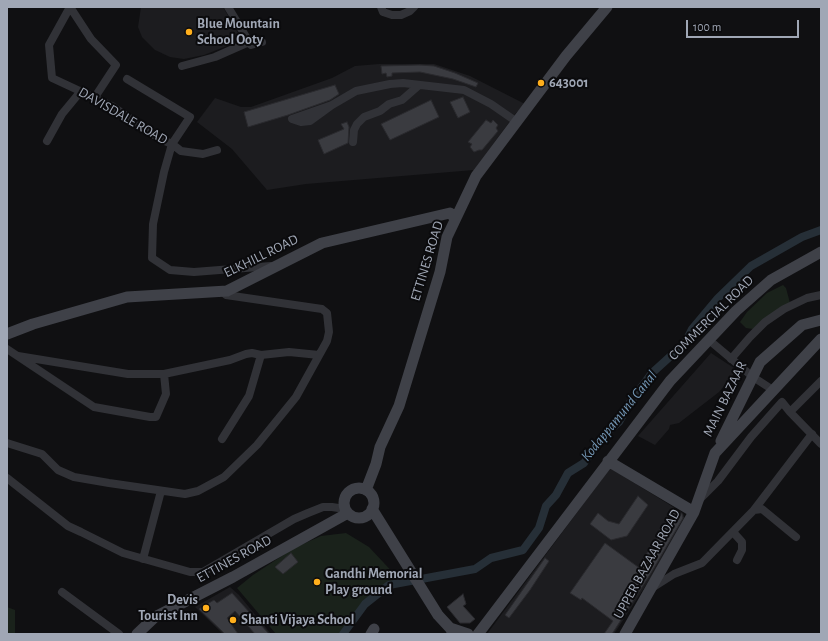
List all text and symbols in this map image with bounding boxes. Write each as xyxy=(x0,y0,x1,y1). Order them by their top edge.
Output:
scale bar xyxy=(688,12,801,38)
place label: Blue Mountain School Ooty xyxy=(197,16,280,48)
text: 100 m xyxy=(693,21,721,33)
marker: Blue Mountain School Ooty xyxy=(184,27,194,37)
place label: 643001 xyxy=(549,75,588,91)
marker: 643001 xyxy=(536,78,546,88)
street label: DAVISDALE ROAD xyxy=(75,84,171,148)
street label: ETTINES ROAD xyxy=(407,219,447,303)
street label: ELKHILL ROAD xyxy=(221,231,301,281)
street label: COMMERCIAL ROAD xyxy=(665,272,757,364)
street label: MAIN BAZAAR xyxy=(700,359,750,439)
water label: Kodappamund Canal xyxy=(577,367,661,465)
street label: UPPER BAZAAR ROAD xyxy=(610,506,684,622)
street label: ETTINES ROAD xyxy=(194,532,274,586)
place label: Gandhi Memorial Play ground xyxy=(325,566,422,598)
marker: Gandhi Memorial Play ground xyxy=(312,577,322,587)
place label: Devis Tourist Inn xyxy=(138,592,198,624)
marker: Devis Tourist Inn xyxy=(201,603,211,613)
place label: Shanti Vijaya School xyxy=(241,612,354,628)
marker: Shanti Vijaya School xyxy=(228,615,238,625)

